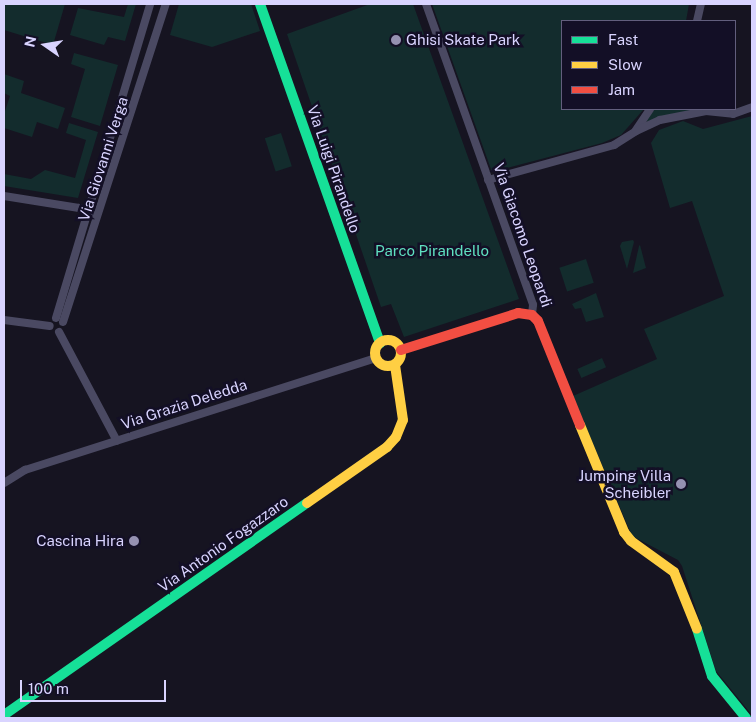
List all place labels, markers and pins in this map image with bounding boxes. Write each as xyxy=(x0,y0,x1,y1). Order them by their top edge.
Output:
place label: Ghisi Skate Park xyxy=(406,31,520,49)
marker: Ghisi Skate Park xyxy=(390,34,402,46)
place label: Jumping Villa Scheibler xyxy=(578,466,671,501)
marker: Jumping Villa Scheibler xyxy=(675,478,687,490)
place label: Cascina Hira xyxy=(36,532,124,550)
marker: Cascina Hira xyxy=(128,535,140,547)

